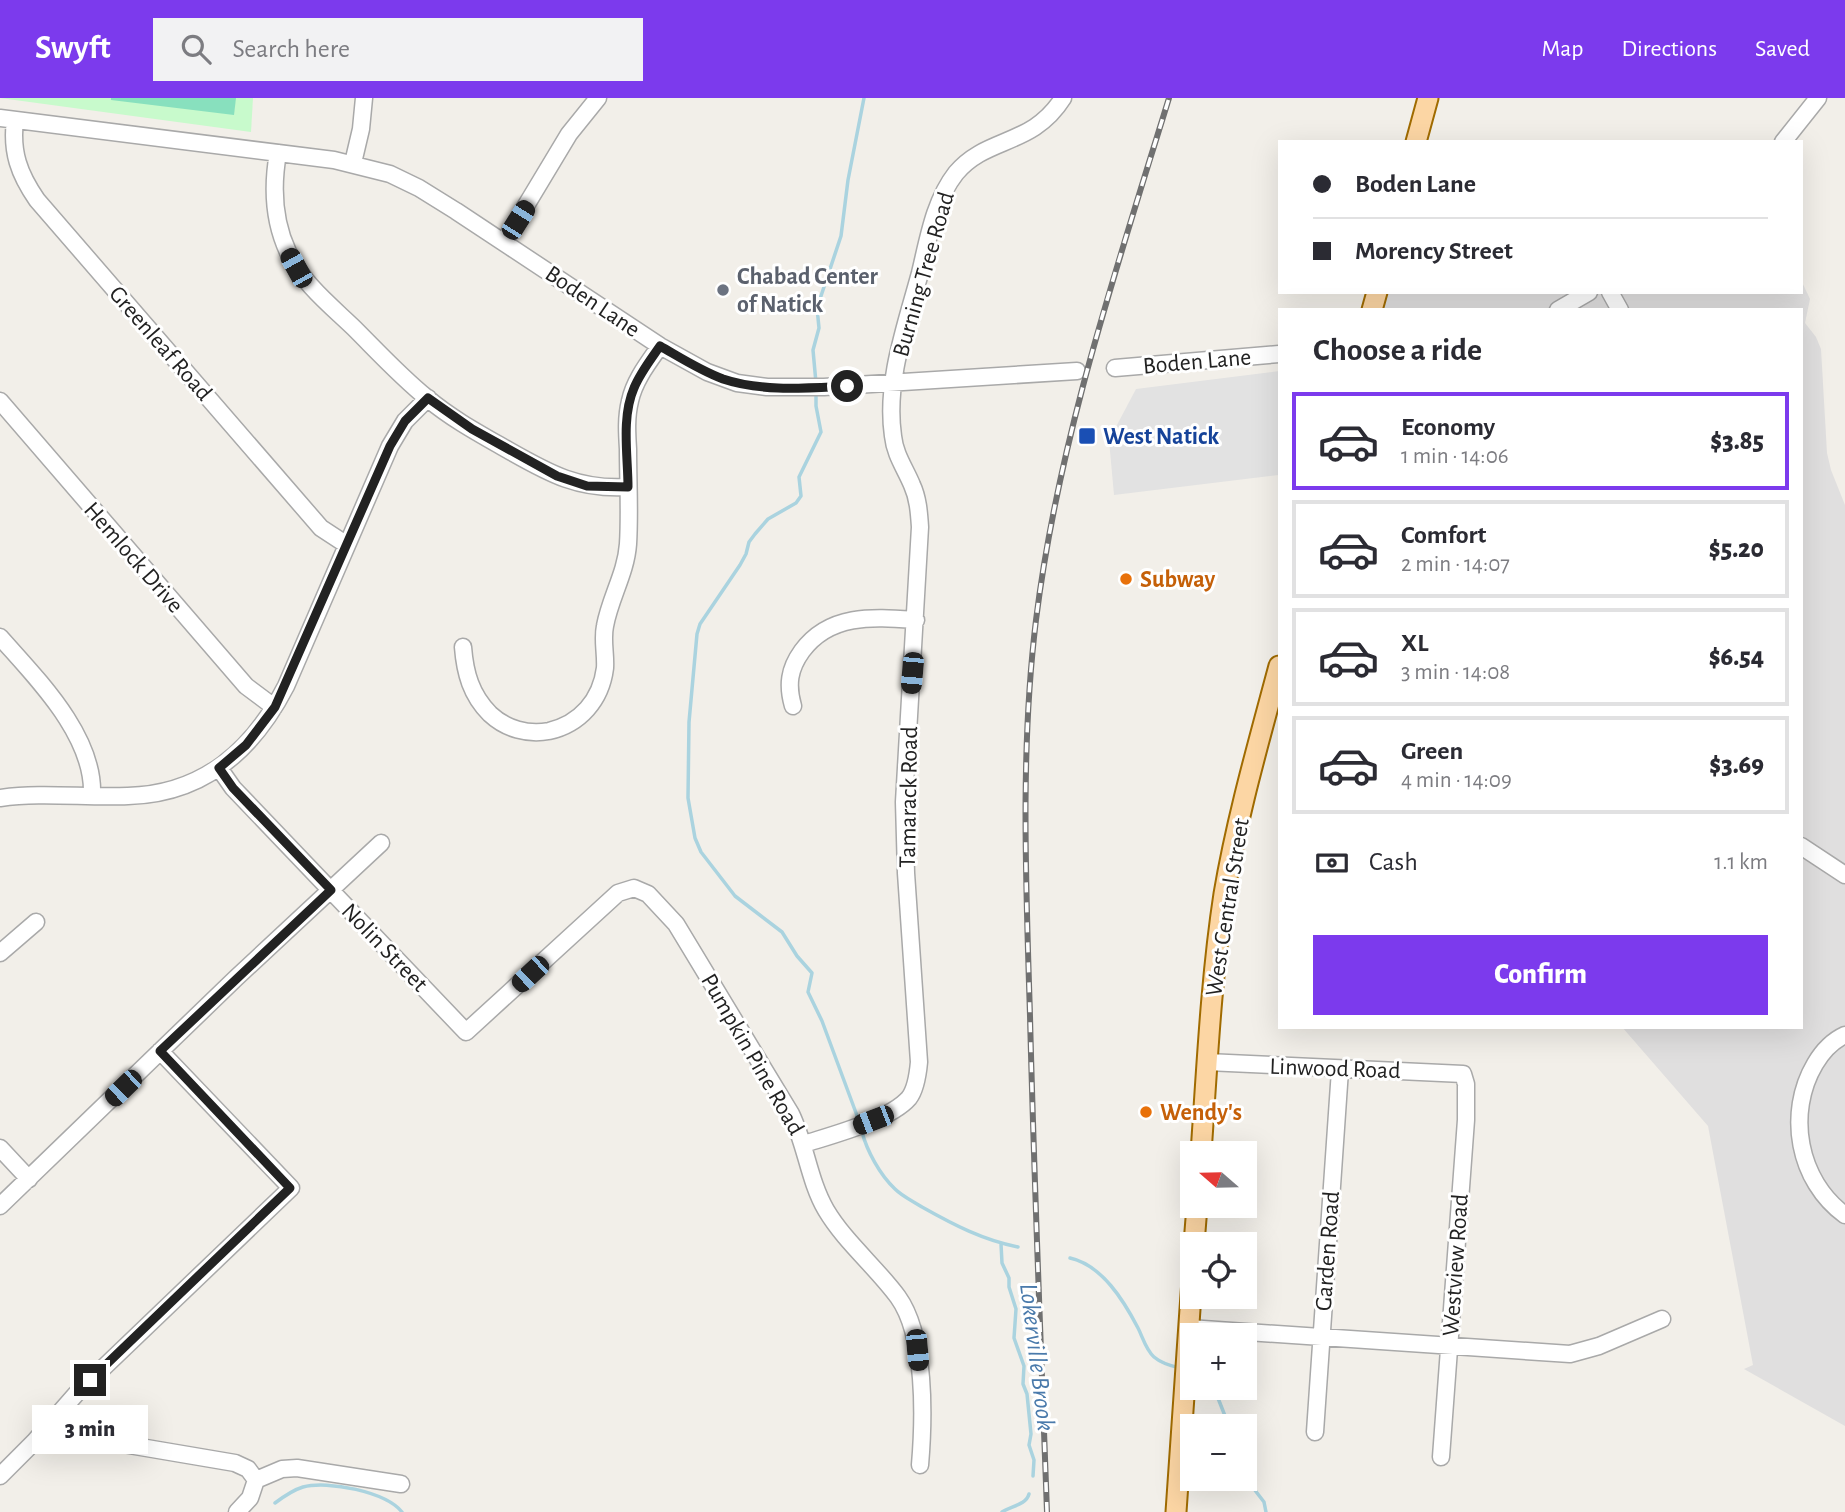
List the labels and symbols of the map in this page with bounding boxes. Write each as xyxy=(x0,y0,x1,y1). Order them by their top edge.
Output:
street label: Burning Tree Road xyxy=(889,189,959,360)
car xyxy=(498,197,539,243)
car xyxy=(277,245,316,291)
street label: Boden Lane xyxy=(541,262,644,342)
place label: Chabad Center of Natick xyxy=(737,265,879,317)
street label: Greenleaf Road xyxy=(104,282,216,405)
marker: Chabad Center of Natick xyxy=(715,282,731,298)
street label: Boden Lane xyxy=(1142,345,1252,379)
route start xyxy=(831,370,863,402)
place label: West Natick xyxy=(1103,425,1219,449)
marker: West Natick xyxy=(1077,426,1097,446)
street label: Hemlock Drive xyxy=(79,498,188,618)
place label: Subway xyxy=(1140,568,1216,592)
marker: Subway xyxy=(1118,571,1134,587)
car xyxy=(900,651,925,695)
street label: Tamarack Road xyxy=(896,726,922,868)
street label: West Central Street xyxy=(1202,816,1254,998)
street label: Nolin Street xyxy=(337,899,432,997)
car xyxy=(508,952,553,996)
street label: Pumpkin Pine Road xyxy=(696,970,808,1139)
street label: Linwood Road xyxy=(1269,1055,1401,1083)
car xyxy=(101,1066,146,1110)
place label: Wendy's xyxy=(1160,1101,1242,1125)
car xyxy=(850,1103,897,1137)
marker: Wendy's xyxy=(1138,1104,1154,1120)
north arrow xyxy=(1180,1141,1256,1218)
street label: Garden Road xyxy=(1312,1190,1344,1312)
street label: Westview Road xyxy=(1439,1193,1473,1337)
water label: Lokerville Brook xyxy=(1015,1282,1059,1433)
car xyxy=(905,1328,930,1372)
route end xyxy=(74,1364,106,1396)
callout: 3 min xyxy=(32,1404,148,1454)

